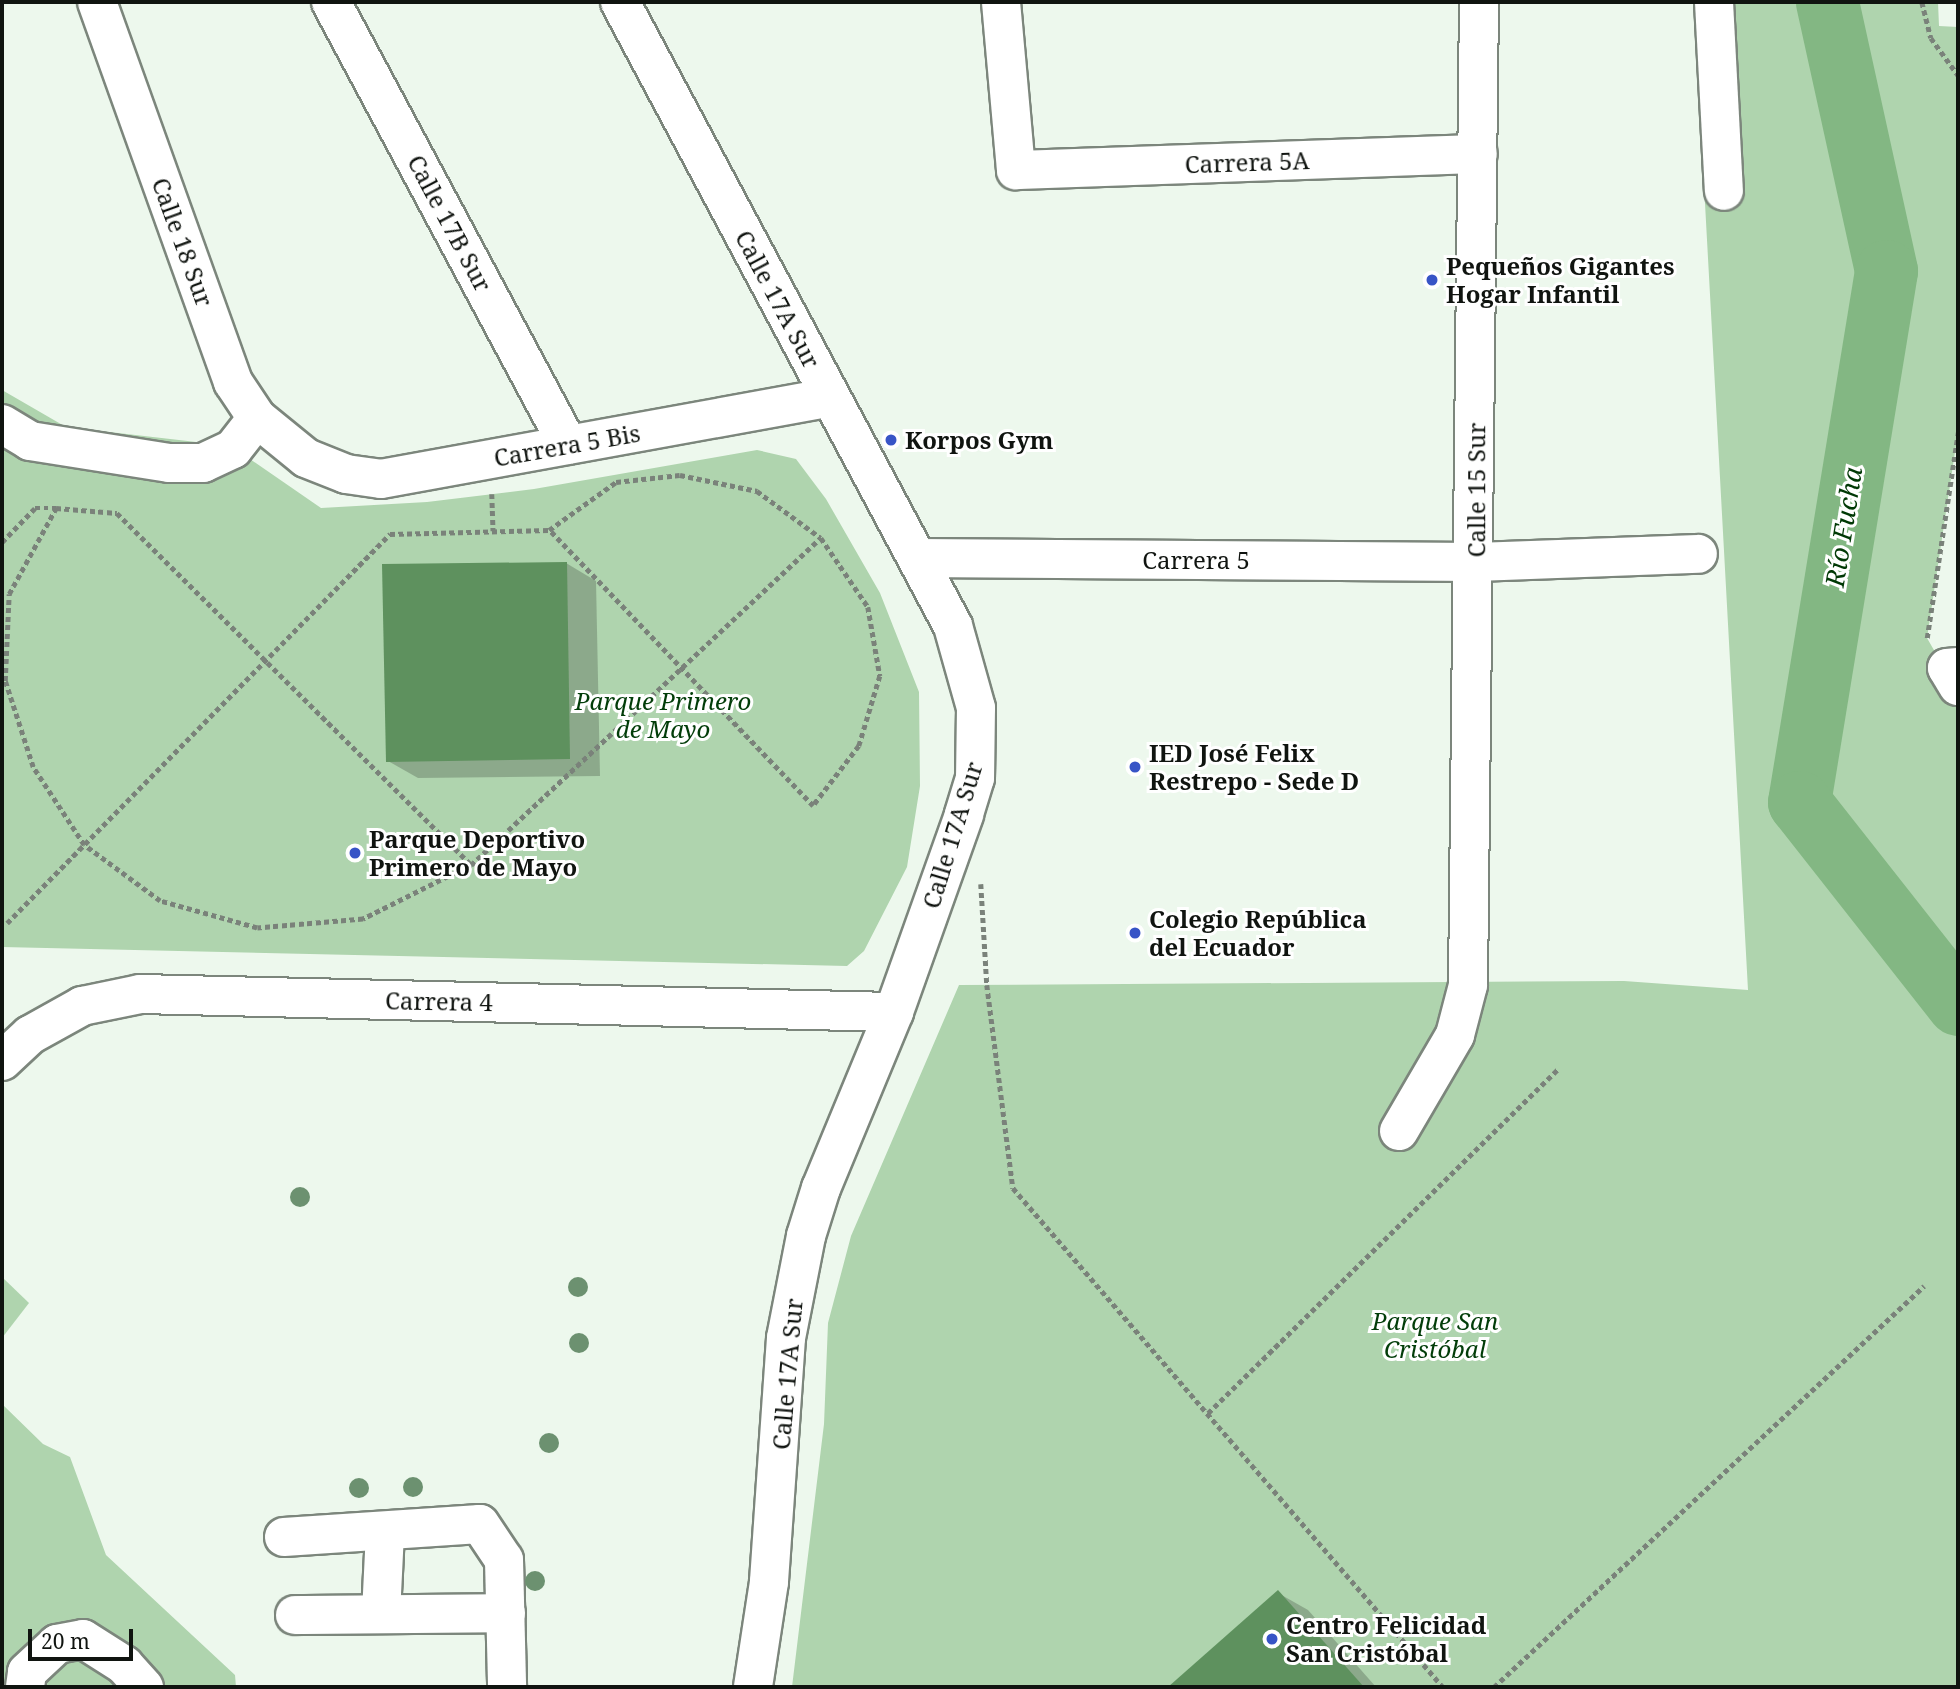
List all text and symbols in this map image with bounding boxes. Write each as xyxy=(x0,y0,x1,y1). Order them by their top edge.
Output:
street label: Carrera 5A xyxy=(1184,145,1310,179)
street label: Calle 17B Sur xyxy=(402,150,498,296)
street label: Calle 18 Sur xyxy=(146,174,220,310)
street label: Calle 17A Sur xyxy=(730,225,826,373)
place label: Pequeños Gigantes Hogar Infantil xyxy=(1446,252,1675,308)
marker: Pequeños Gigantes Hogar Infantil xyxy=(1424,272,1440,288)
street label: Carrera 5 Bis xyxy=(492,418,642,472)
street label: Calle 15 Sur xyxy=(1462,423,1490,557)
place label: Korpos Gym xyxy=(905,426,1053,454)
marker: Korpos Gym xyxy=(883,432,899,448)
water label: Río Fucha xyxy=(1819,465,1869,589)
street label: Carrera 5 xyxy=(1142,546,1250,574)
park label: Parque Primero de Mayo xyxy=(575,687,751,743)
place label: IED José Felix Restrepo - Sede D xyxy=(1149,739,1359,795)
street label: Calle 17A Sur xyxy=(916,758,988,912)
marker: IED José Felix Restrepo - Sede D xyxy=(1127,759,1143,775)
place label: Parque Deportivo Primero de Mayo xyxy=(369,825,585,881)
marker: Parque Deportivo Primero de Mayo xyxy=(347,845,363,861)
place label: Colegio República del Ecuador xyxy=(1149,905,1367,961)
marker: Colegio República del Ecuador xyxy=(1127,925,1143,941)
street label: Carrera 4 xyxy=(385,986,493,1016)
street label: Calle 17A Sur xyxy=(766,1297,808,1451)
park label: Parque San Cristóbal xyxy=(1372,1307,1498,1363)
place label: Centro Felicidad San Cristóbal xyxy=(1286,1611,1486,1667)
scale bar xyxy=(32,1616,136,1660)
text: 20 m xyxy=(41,1627,90,1655)
marker: Centro Felicidad San Cristóbal xyxy=(1264,1631,1280,1647)

